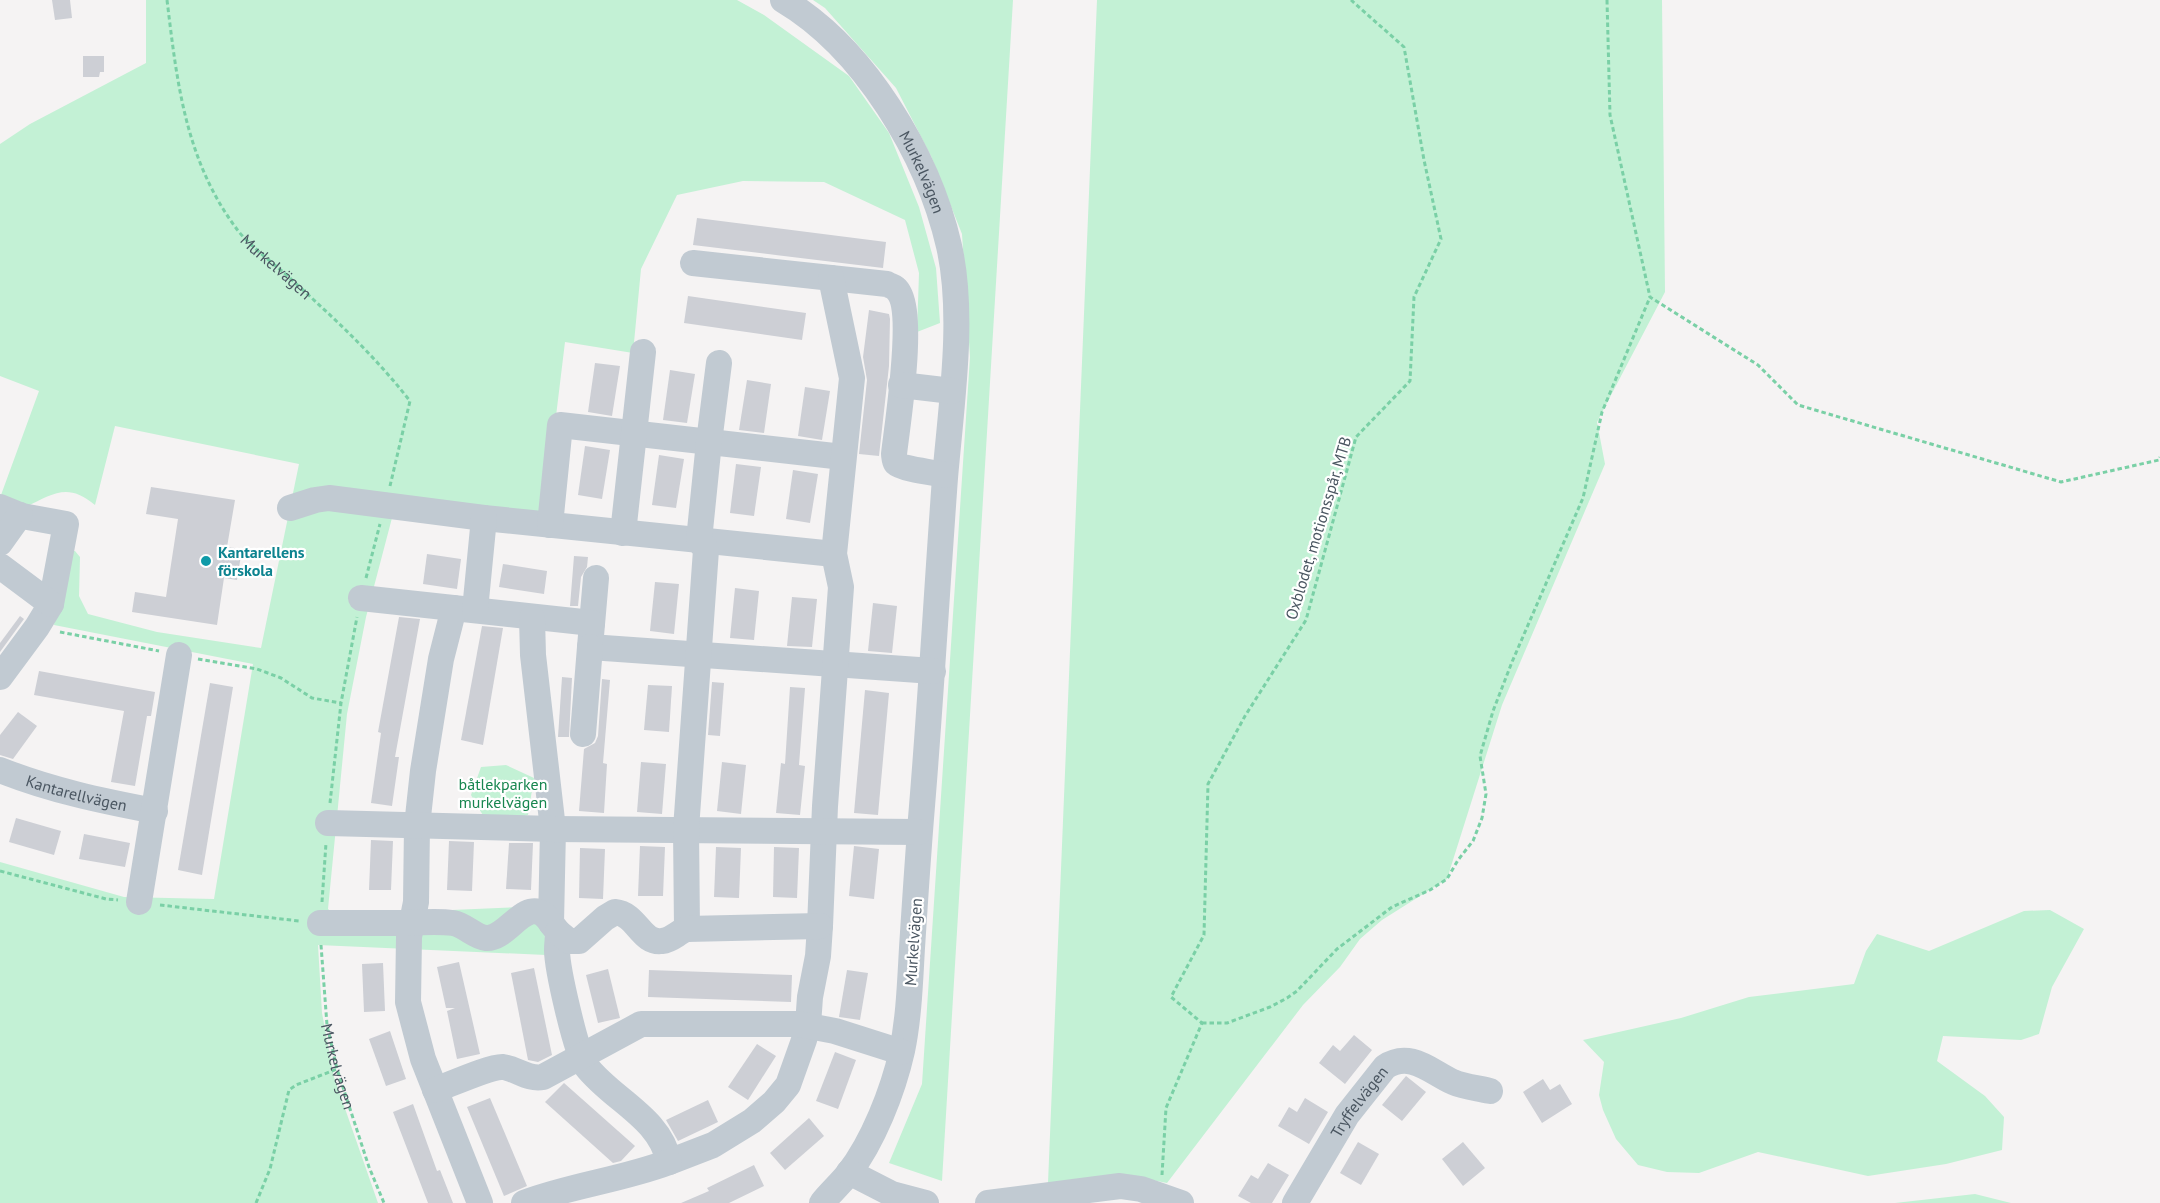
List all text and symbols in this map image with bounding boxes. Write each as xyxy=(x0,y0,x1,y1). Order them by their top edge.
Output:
street label: Murkelvägen xyxy=(895,127,949,216)
street label: Murkelvägen xyxy=(236,230,316,303)
street label: Oxblodet, motionsspår, MTB xyxy=(1281,434,1355,622)
place label: Kantarellens förskola xyxy=(218,542,305,580)
marker: Kantarellens förskola xyxy=(199,554,213,568)
street label: Kantarellvägen xyxy=(23,770,129,815)
park label: båtlekparken murkelvägen xyxy=(459,774,547,812)
street label: Murkelvägen xyxy=(900,897,926,987)
street label: Murkelvägen xyxy=(317,1021,359,1112)
street label: Tryffelvägen xyxy=(1326,1062,1392,1141)

